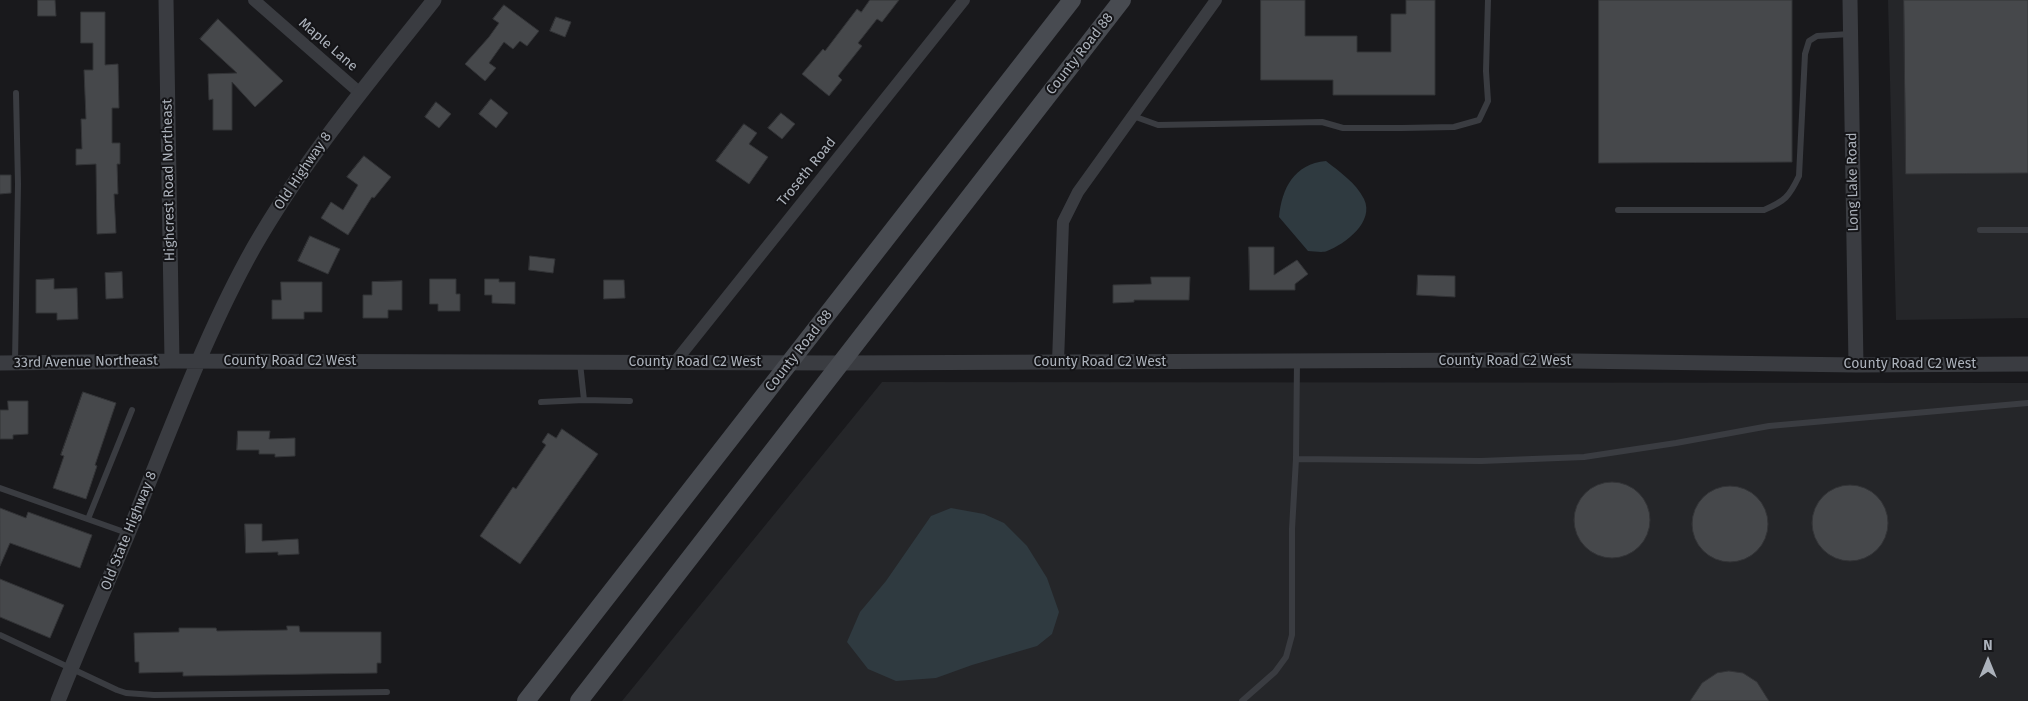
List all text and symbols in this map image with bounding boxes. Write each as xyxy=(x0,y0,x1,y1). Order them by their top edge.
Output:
street label: County Road 88 xyxy=(1043,10,1117,98)
street label: Maple Lane xyxy=(295,15,361,75)
street label: Highcrest Road Northeast xyxy=(159,99,179,261)
street label: Old Highway 8 xyxy=(271,129,335,213)
street label: Long Lake Road xyxy=(1844,132,1862,232)
street label: Troseth Road xyxy=(774,134,840,210)
street label: County Road 88 xyxy=(762,307,836,395)
street label: 33rd Avenue Northeast xyxy=(14,352,158,372)
street label: County Road C2 West xyxy=(224,353,356,369)
street label: County Road C2 West xyxy=(1439,353,1571,369)
street label: County Road C2 West xyxy=(629,354,761,370)
street label: County Road C2 West xyxy=(1034,354,1166,370)
street label: County Road C2 West xyxy=(1844,356,1976,372)
street label: Old State Highway 8 xyxy=(97,469,161,593)
north arrow xyxy=(1963,636,2013,686)
text: N xyxy=(1983,637,1993,654)

